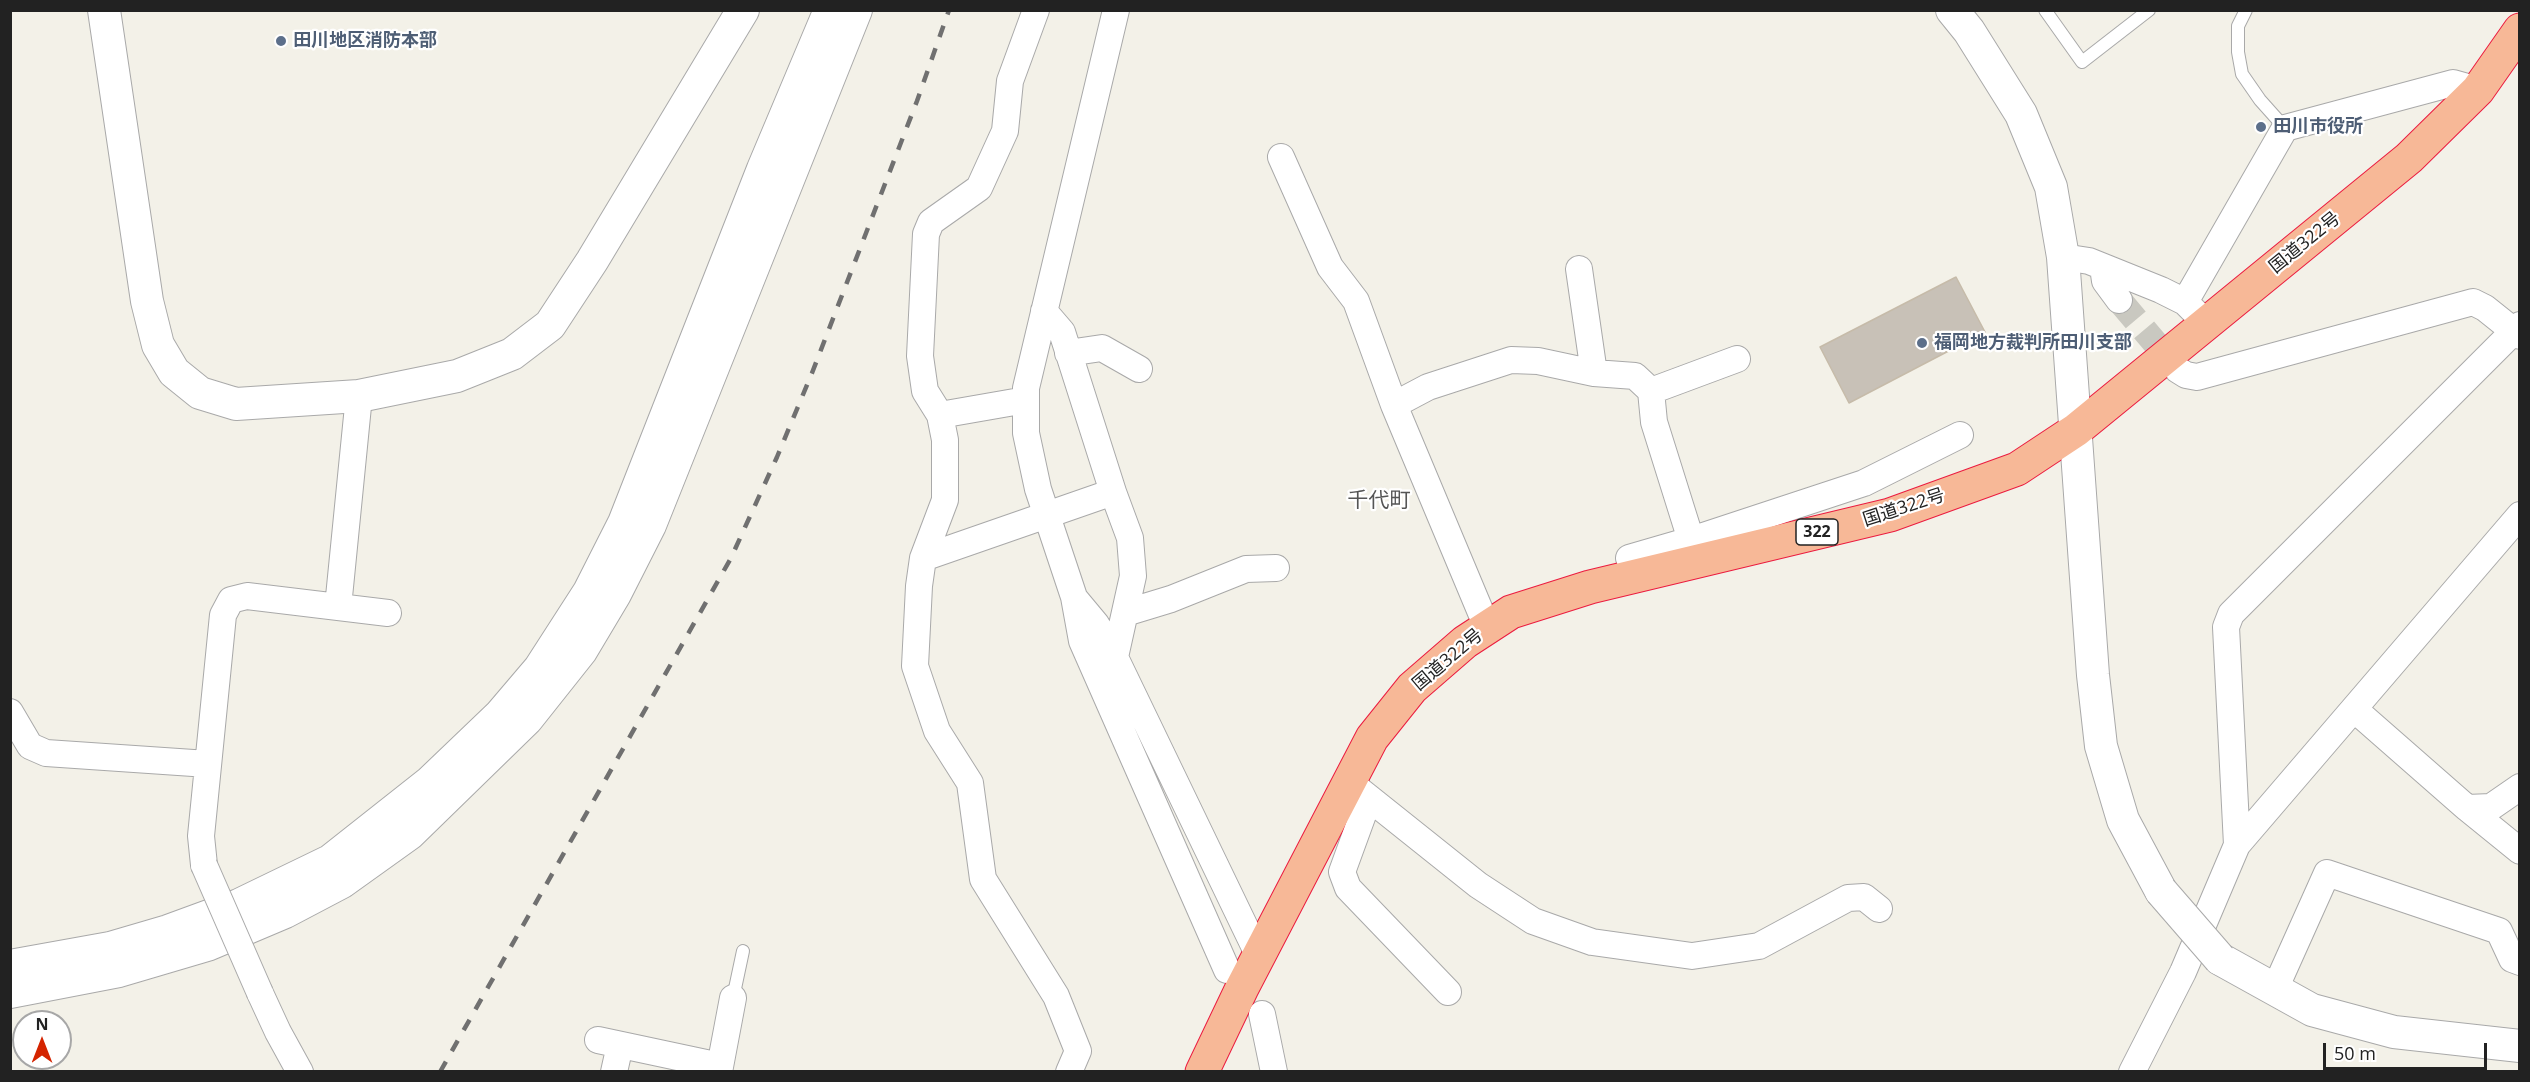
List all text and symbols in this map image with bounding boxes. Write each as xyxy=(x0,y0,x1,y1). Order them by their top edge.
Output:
place label: 田川地区消防本部 xyxy=(293,30,437,52)
marker: 田川地区消防本部 xyxy=(274,34,288,48)
place label: 田川市役所 xyxy=(2273,116,2363,138)
marker: 田川市役所 xyxy=(2254,120,2268,134)
street label: 国道322号 xyxy=(2265,208,2345,278)
place label: 福岡地方裁判所田川支部 xyxy=(1934,332,2132,354)
marker: 福岡地方裁判所田川支部 xyxy=(1915,336,1929,350)
street label: 国道322号 xyxy=(1860,485,1948,531)
district label: 千代町 xyxy=(1348,488,1410,514)
road number: 322 xyxy=(1796,519,1838,545)
street label: 国道322号 xyxy=(1409,624,1487,696)
north arrow xyxy=(12,1010,72,1070)
text: N xyxy=(35,1013,49,1035)
scale bar xyxy=(2326,1031,2490,1069)
text: 50 m xyxy=(2334,1041,2376,1065)

